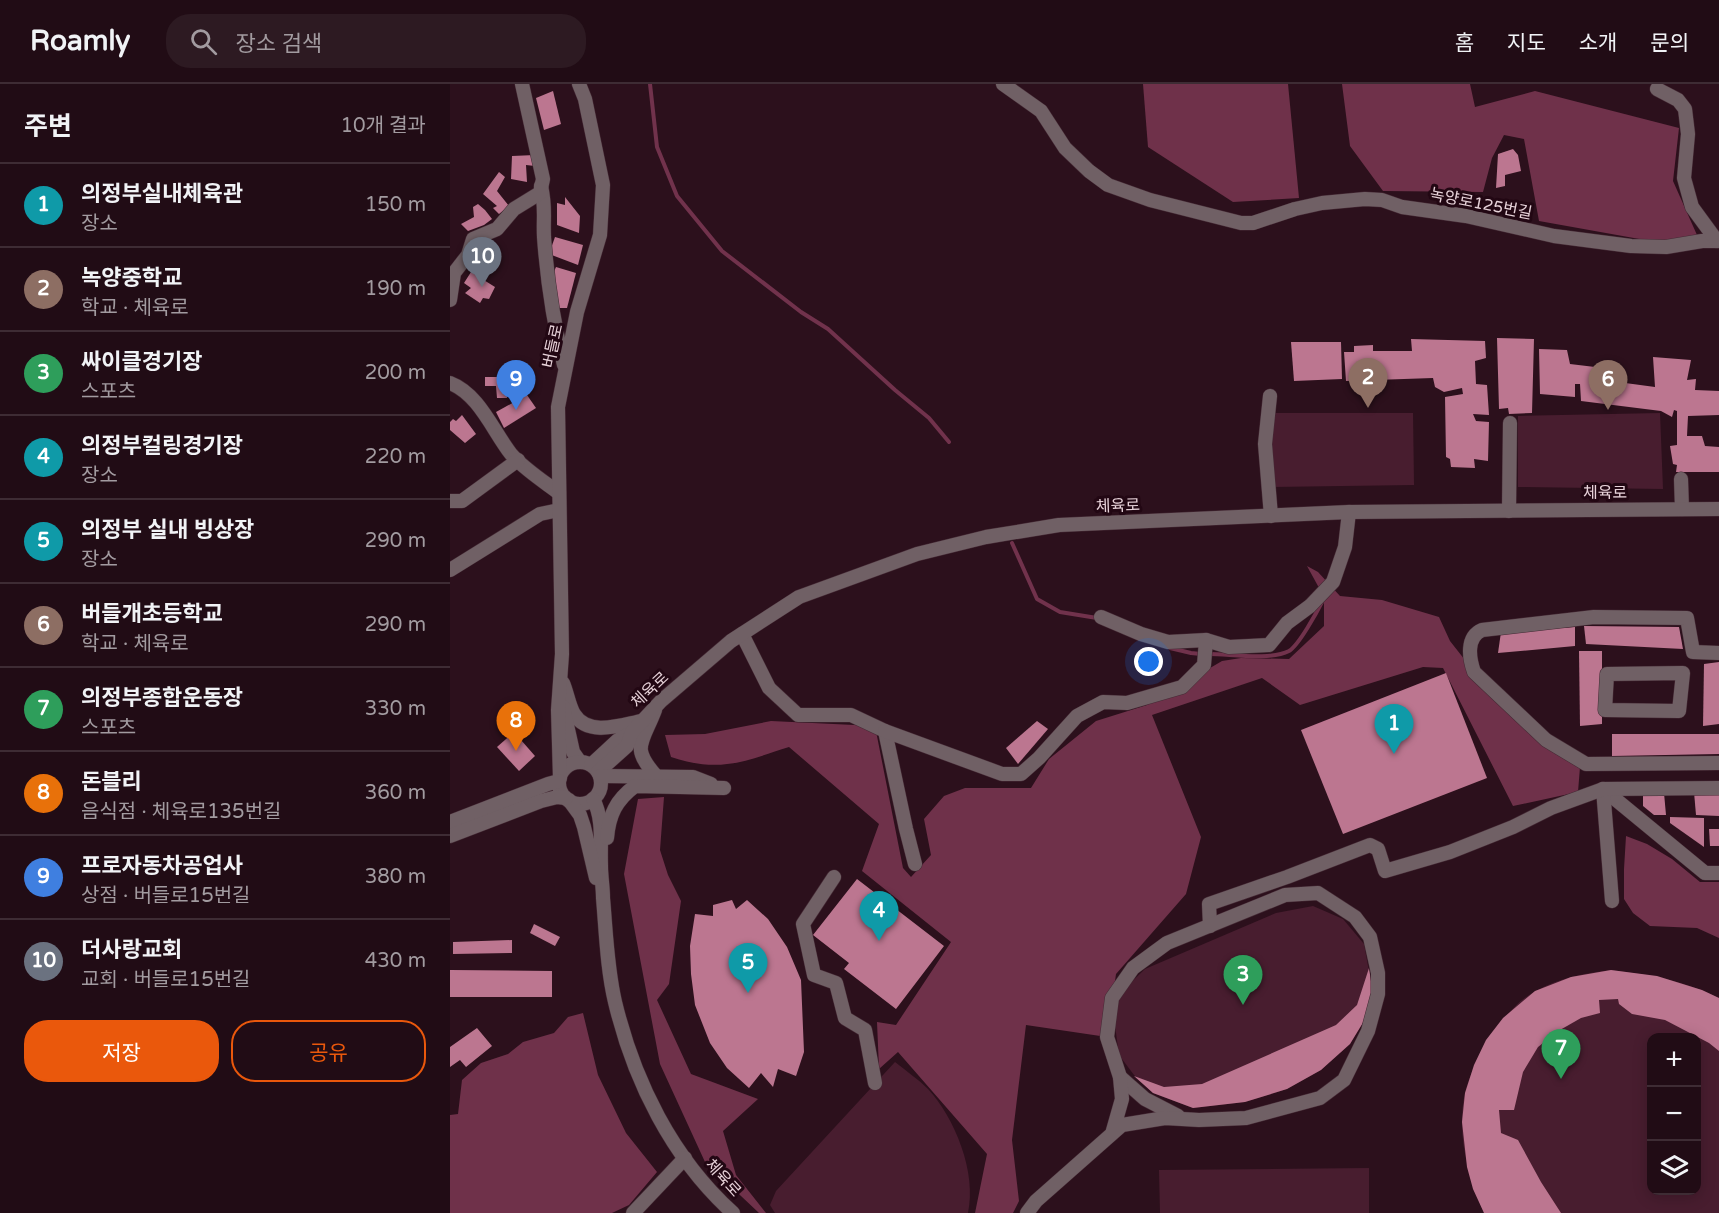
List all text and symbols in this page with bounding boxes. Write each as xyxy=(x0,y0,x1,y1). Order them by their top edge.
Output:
search box xyxy=(166,14,586,68)
text: Roamly xyxy=(30,24,130,58)
icon: search xyxy=(187,25,220,58)
text: 장소 검색 xyxy=(235,31,322,57)
text: 홈 xyxy=(1455,31,1474,56)
text: 지도 xyxy=(1507,31,1546,56)
text: 소개 xyxy=(1579,31,1617,56)
text: 문의 xyxy=(1650,31,1689,56)
text: 주변 xyxy=(24,111,72,142)
text: 10개 결과 xyxy=(340,114,426,138)
text: 의정부실내체육관 xyxy=(81,181,243,207)
street label: 녹양로125번길 xyxy=(1428,184,1534,224)
text: 1 xyxy=(37,193,50,217)
text: 150 m xyxy=(365,193,426,217)
text: 장소 xyxy=(81,212,118,236)
pin: 10 xyxy=(462,238,501,287)
text: 녹양중학교 xyxy=(81,265,182,291)
text: 2 xyxy=(37,277,50,301)
text: 190 m xyxy=(365,277,426,301)
text: 학교 · 체육로 xyxy=(81,296,189,320)
street label: 버들로 xyxy=(539,322,567,370)
text: 싸이클경기장 xyxy=(81,349,202,375)
pin: 2 xyxy=(1348,358,1388,408)
pin: 9 xyxy=(496,360,536,410)
pin: 6 xyxy=(1588,360,1628,410)
text: 3 xyxy=(37,361,50,385)
text: 200 m xyxy=(365,361,426,385)
text: 스포츠 xyxy=(81,380,136,404)
text: 의정부컬링경기장 xyxy=(81,433,243,459)
text: 4 xyxy=(37,445,50,469)
text: 220 m xyxy=(365,445,426,469)
text: 장소 xyxy=(81,464,118,488)
street label: 체육로 xyxy=(1583,483,1627,503)
street label: 체육로 xyxy=(1096,495,1141,517)
text: 의정부 실내 빙상장 xyxy=(81,517,254,543)
text: 5 xyxy=(37,529,50,553)
text: 290 m xyxy=(365,529,426,553)
text: 장소 xyxy=(81,548,118,572)
text: 버들개초등학교 xyxy=(81,601,223,627)
text: 6 xyxy=(37,613,50,637)
text: 290 m xyxy=(365,613,426,637)
text: 학교 · 체육로 xyxy=(81,632,189,656)
your location xyxy=(1134,647,1163,676)
street label: 체육로 xyxy=(627,667,673,712)
text: 의정부종합운동장 xyxy=(81,685,243,711)
text: 7 xyxy=(37,697,50,721)
text: 330 m xyxy=(365,697,426,721)
pin: 8 xyxy=(496,702,536,751)
pin: 1 xyxy=(1374,704,1414,754)
text: 스포츠 xyxy=(81,716,136,740)
text: 돈블리 xyxy=(81,769,142,795)
text: 8 xyxy=(37,781,50,805)
text: 360 m xyxy=(365,781,426,805)
text: 음식점 · 체육로135번길 xyxy=(81,800,281,824)
text: 프로자동차공업사 xyxy=(81,853,243,879)
text: 9 xyxy=(37,865,50,889)
text: 380 m xyxy=(365,865,426,889)
text: 상점 · 버들로15번길 xyxy=(81,884,251,908)
pin: 4 xyxy=(860,892,898,941)
text: 더사랑교회 xyxy=(81,937,182,963)
pin: 5 xyxy=(728,944,768,993)
text: 10 xyxy=(31,949,56,973)
text: 430 m xyxy=(365,949,426,973)
pin: 3 xyxy=(1224,956,1262,1005)
text: 교회 · 버들로15번길 xyxy=(81,968,251,992)
button: 저장 xyxy=(24,1020,219,1082)
button: 공유 xyxy=(231,1020,426,1082)
pin: 7 xyxy=(1542,1030,1580,1079)
map controls xyxy=(1647,1033,1701,1195)
button: + xyxy=(1647,1033,1701,1087)
button: − xyxy=(1647,1087,1701,1141)
button: layers xyxy=(1647,1141,1701,1195)
street label: 체육로 xyxy=(701,1155,745,1201)

